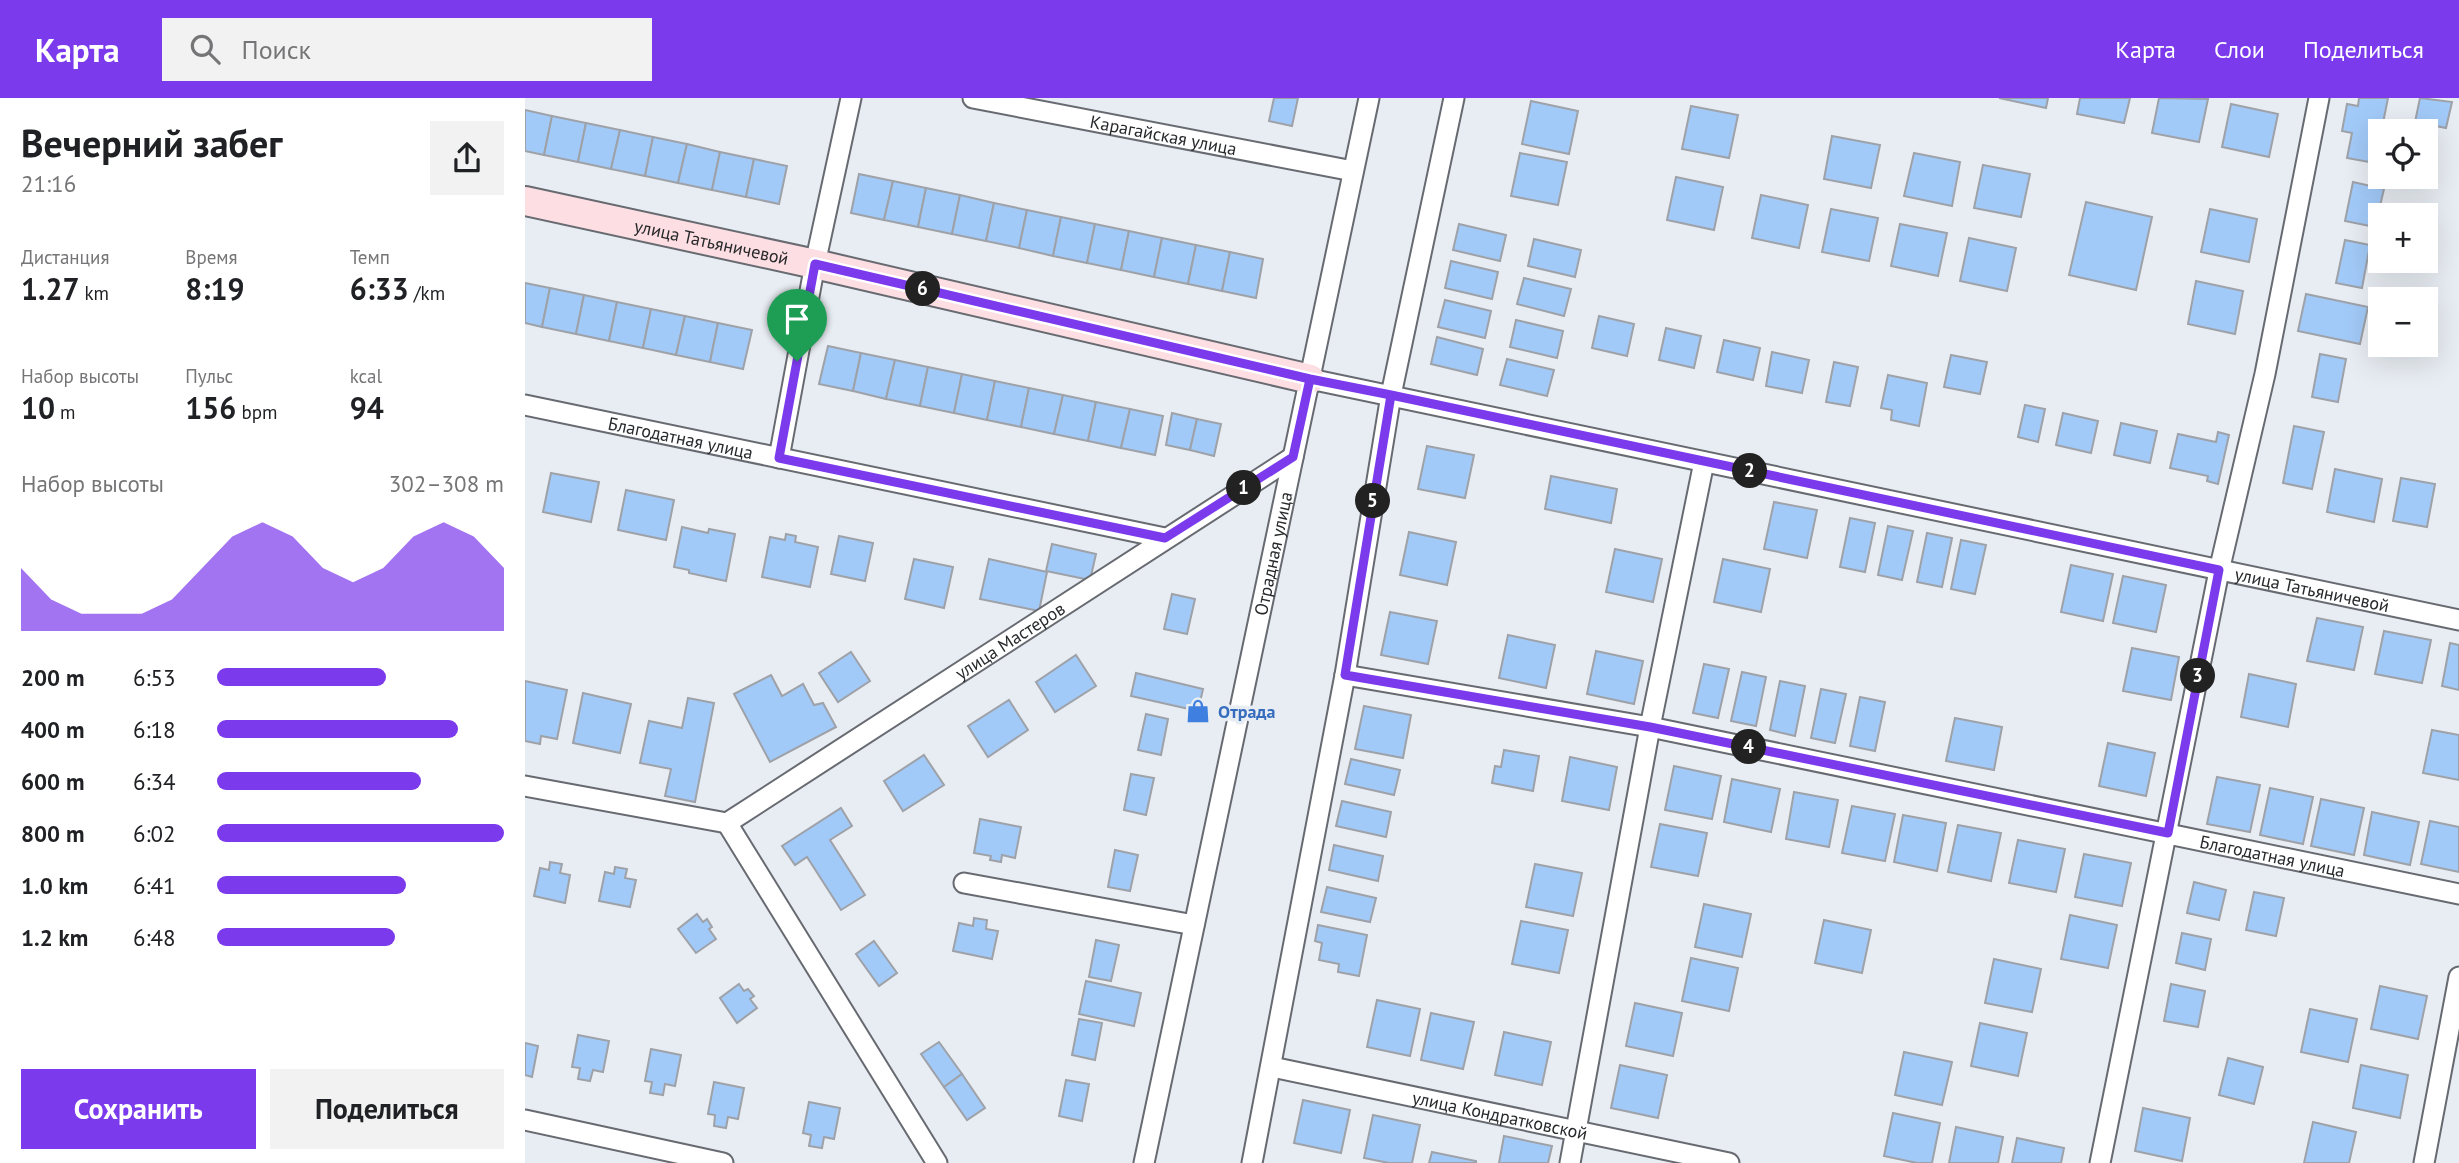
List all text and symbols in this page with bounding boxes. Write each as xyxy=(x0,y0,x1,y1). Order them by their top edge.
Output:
search box xyxy=(162,18,652,81)
text: Карта xyxy=(35,28,120,71)
icon: search xyxy=(186,30,224,68)
text: Поиск xyxy=(242,33,311,66)
text: Карта xyxy=(2115,34,2176,65)
text: Слои xyxy=(2214,34,2265,65)
text: Поделиться xyxy=(2303,34,2424,65)
street label: Карагайская улица xyxy=(1088,109,1239,160)
text: Вечерний забег xyxy=(21,118,282,167)
map controls xyxy=(2368,119,2438,357)
button: locate xyxy=(2368,119,2438,189)
button: share xyxy=(430,121,504,195)
text: 21:16 xyxy=(21,169,76,198)
button: + xyxy=(2368,203,2438,273)
street label: улица Татьяничевой xyxy=(632,214,791,269)
text: Дистанция xyxy=(21,245,109,269)
text: Время xyxy=(185,245,238,269)
text: Темп xyxy=(350,245,390,269)
text: 1.27 xyxy=(21,269,79,308)
text: 8:19 xyxy=(185,269,244,308)
text: 6:33 xyxy=(350,269,409,308)
pin: 6 xyxy=(905,272,941,306)
text: 6 xyxy=(917,276,928,300)
text: km xyxy=(79,281,109,305)
text: /km xyxy=(409,281,445,305)
button: − xyxy=(2368,287,2438,357)
pin xyxy=(767,289,827,361)
icon: arrive xyxy=(778,300,816,338)
text: Набор высоты xyxy=(21,364,139,388)
text: Пульс xyxy=(185,364,233,388)
text: kcal xyxy=(350,364,382,388)
text: 10 xyxy=(21,388,55,427)
text: 156 xyxy=(185,388,236,427)
text: 94 xyxy=(350,388,384,427)
text: m xyxy=(55,400,76,424)
text: bpm xyxy=(236,400,277,424)
street label: Благодатная улица xyxy=(606,411,755,464)
pin: 2 xyxy=(1733,454,1767,488)
text: 2 xyxy=(1744,458,1755,482)
text: Набор высоты xyxy=(21,469,164,498)
text: 302–308 m xyxy=(389,469,504,498)
pin: 1 xyxy=(1227,470,1261,506)
text: 1 xyxy=(1238,475,1249,499)
pin: 5 xyxy=(1355,484,1391,518)
text: 5 xyxy=(1367,488,1378,512)
street label: Отрадная улица xyxy=(1249,490,1297,617)
street label: улица Татьяничевой xyxy=(2233,562,2391,617)
street label: улица Мастеров xyxy=(950,596,1069,684)
pin: 3 xyxy=(2181,658,2215,694)
text: 200 m xyxy=(21,663,84,692)
text: 6:53 xyxy=(133,663,176,692)
text: 3 xyxy=(2192,663,2203,687)
shop icon: Отрада xyxy=(1184,697,1212,725)
place label: Отрада xyxy=(1218,700,1276,723)
text: 400 m xyxy=(21,715,84,744)
text: 6:18 xyxy=(133,715,176,744)
pin: 4 xyxy=(1731,730,1767,764)
text: 4 xyxy=(1743,734,1754,758)
text: 600 m xyxy=(21,767,84,796)
text: 6:34 xyxy=(133,767,176,796)
text: 800 m xyxy=(21,819,84,848)
text: 6:02 xyxy=(133,819,176,848)
street label: Благодатная улица xyxy=(2198,829,2347,882)
text: 1.0 km xyxy=(21,871,88,900)
text: 6:41 xyxy=(133,871,176,900)
text: 1.2 km xyxy=(21,923,88,952)
text: 6:48 xyxy=(133,923,176,952)
button: Сохранить xyxy=(21,1069,256,1149)
button: Поделиться xyxy=(270,1069,504,1149)
street label: улица Кондратковской xyxy=(1410,1085,1590,1145)

